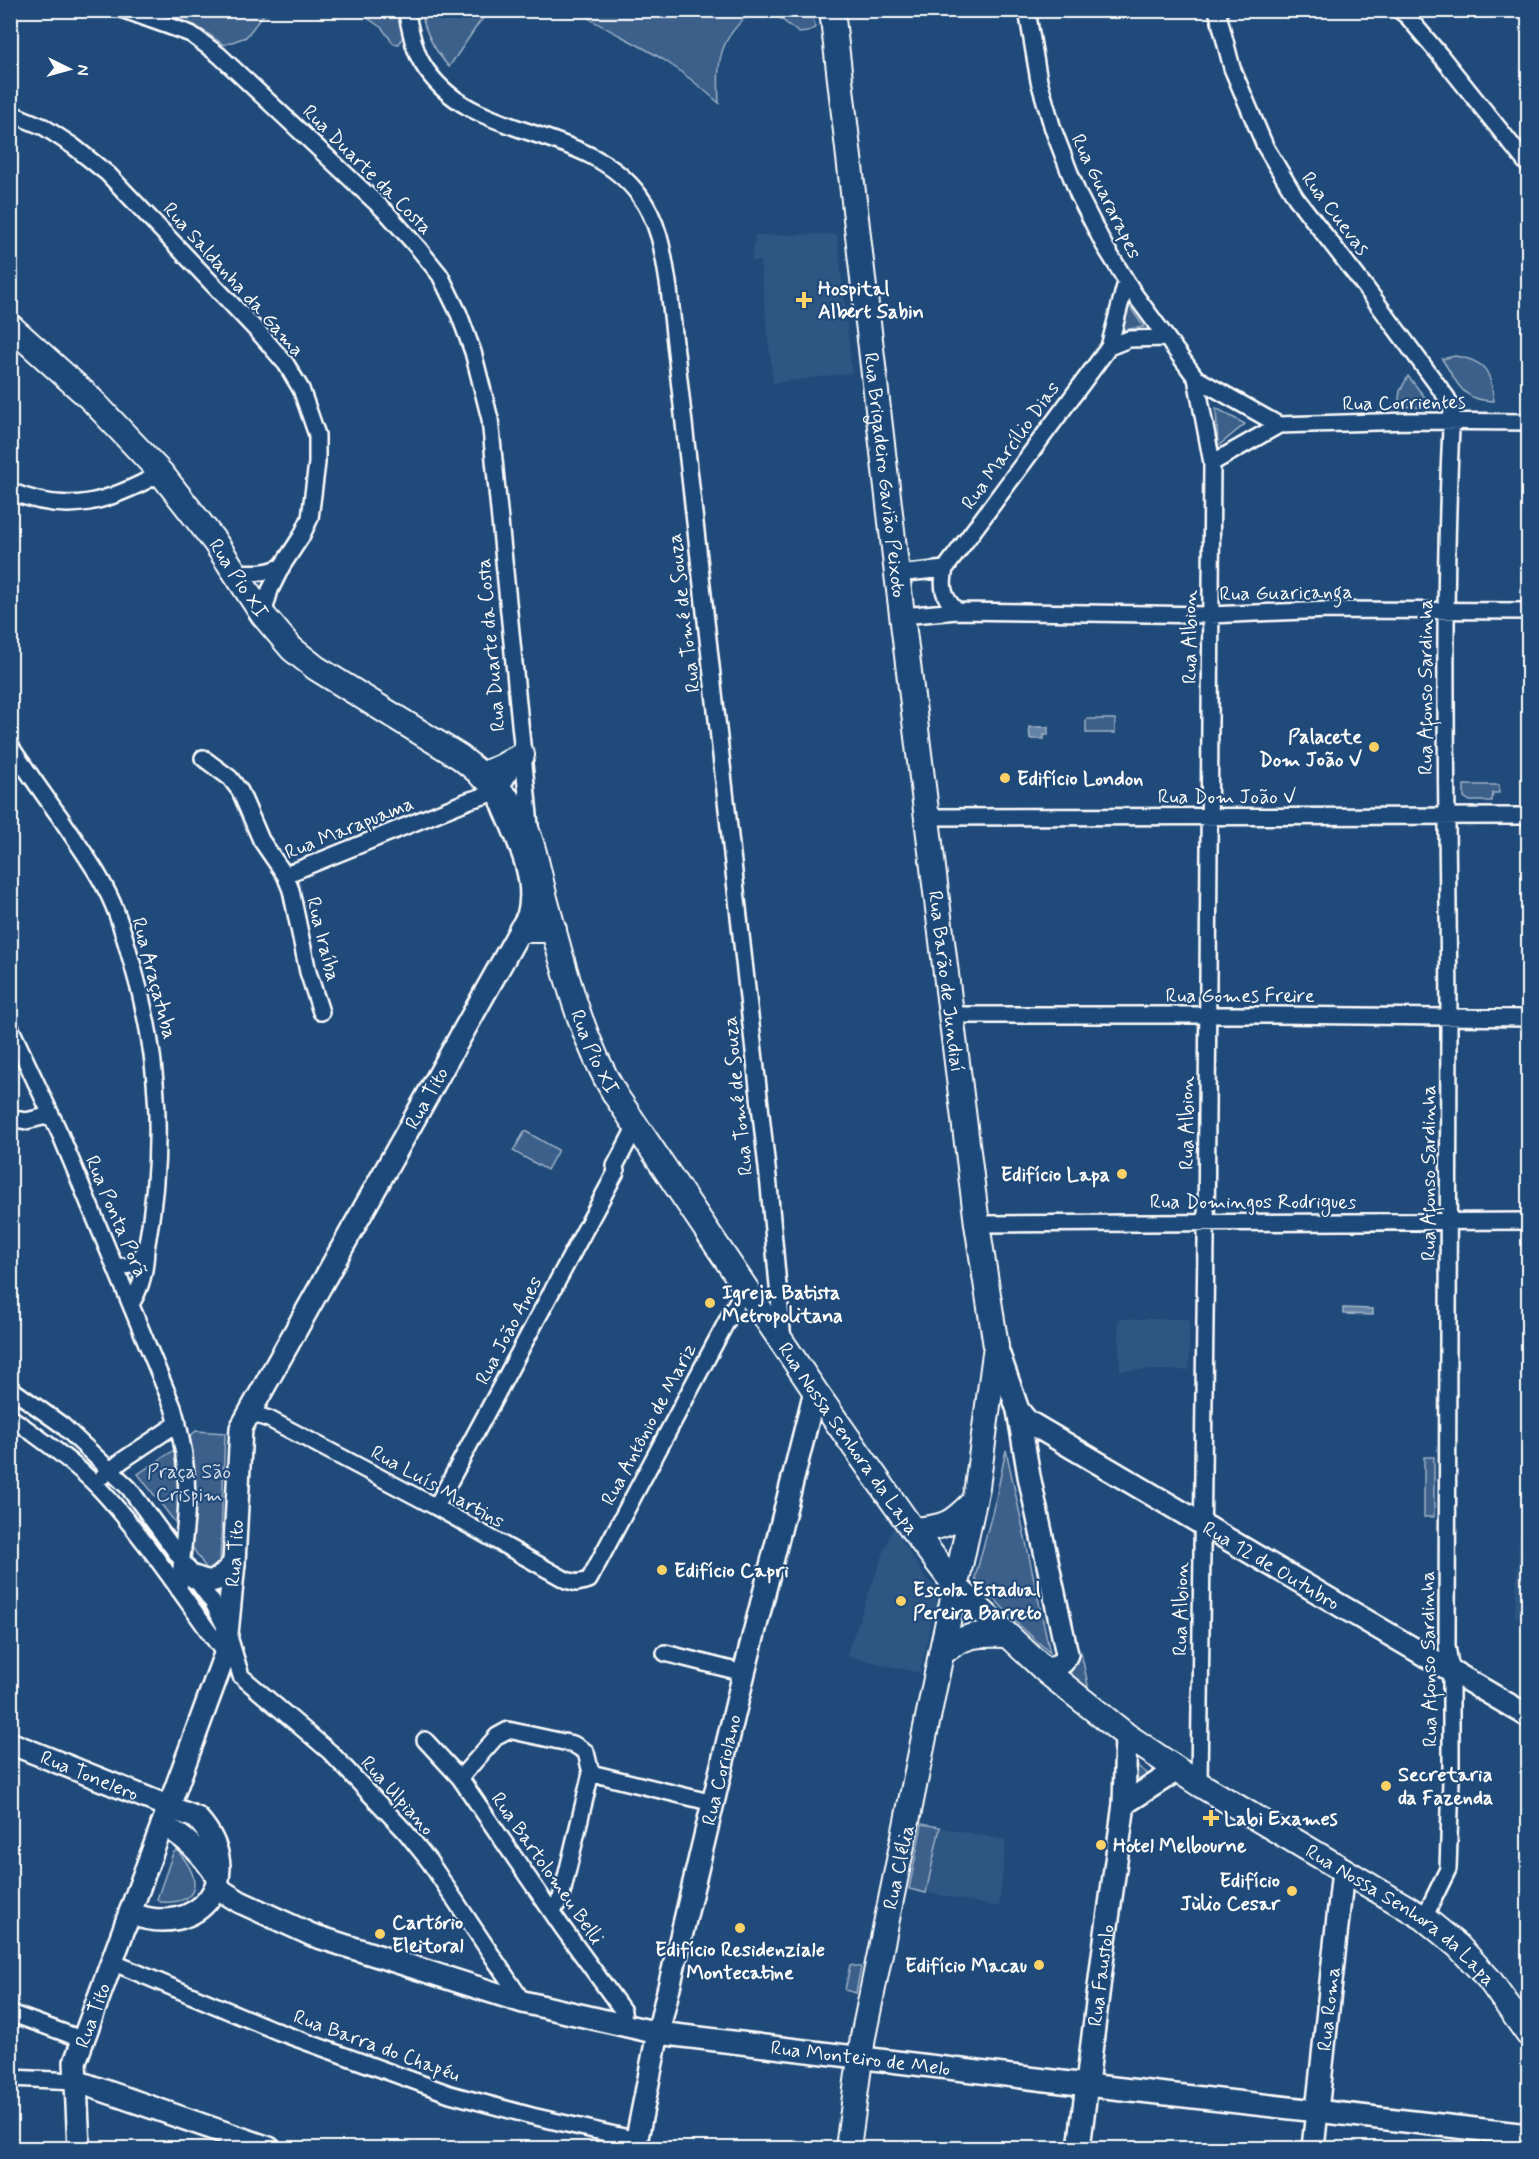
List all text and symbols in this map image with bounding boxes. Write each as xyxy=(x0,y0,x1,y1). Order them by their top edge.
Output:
north arrow xyxy=(39,39,99,99)
text: N xyxy=(72,64,93,76)
street label: Rua Duarte da Costa xyxy=(296,99,438,241)
street label: Rua Guararapes xyxy=(1064,130,1148,264)
street label: Rua Cuevas xyxy=(1294,167,1375,261)
street label: Rua Saldanha da Gama xyxy=(156,197,310,363)
place label: Hospital Albert Sabin xyxy=(818,276,924,326)
marker: Hospital Albert Sabin xyxy=(795,291,813,309)
street label: Rua Brigadeiro Gavião Peixoto xyxy=(857,351,912,599)
street label: Rua Marcílio Dias xyxy=(956,376,1067,515)
street label: Rua Corrientes xyxy=(1342,389,1466,418)
street label: Rua Tomé de Souza xyxy=(661,531,708,694)
street label: Rua Pio XI xyxy=(201,534,274,625)
street label: Rua Duarte da Costa xyxy=(470,557,513,733)
street label: Rua Guaricanga xyxy=(1219,579,1353,610)
street label: Rua Albion xyxy=(1177,590,1204,684)
street label: Rua Afonso Sardinha xyxy=(1413,599,1442,775)
place label: Palacete Dom João V xyxy=(1259,724,1362,774)
marker: Palacete Dom João V xyxy=(1367,740,1381,754)
place label: Edifício London xyxy=(1017,766,1143,793)
marker: Edifício London xyxy=(998,771,1012,785)
street label: Rua Dom João V xyxy=(1158,784,1296,811)
street label: Rua Marapuama xyxy=(281,790,418,867)
street label: Rua Barão de Jundiaí xyxy=(921,889,970,1074)
street label: Rua Iraíba xyxy=(299,894,346,984)
street label: Rua Araçatuba xyxy=(124,915,183,1042)
street label: Rua Gomes Freire xyxy=(1166,983,1315,1010)
street label: Rua Pio XI xyxy=(563,1006,625,1100)
street label: Rua Tomé de Souza xyxy=(717,1015,760,1177)
street label: Rua Tito xyxy=(399,1062,456,1135)
street label: Rua Albion xyxy=(1174,1076,1201,1170)
street label: Rua Afonso Sardinha xyxy=(1416,1085,1445,1261)
street label: Rua Ponta Porã xyxy=(78,1151,153,1282)
place label: Edifício Lapa xyxy=(1001,1162,1110,1189)
marker: Edifício Lapa xyxy=(1115,1167,1129,1181)
street label: Rua Domingos Rodrigues xyxy=(1150,1189,1357,1217)
street label: Rua João Anes xyxy=(469,1272,549,1390)
place label: Igreja Batista Metropolitana xyxy=(722,1280,843,1330)
marker: Igreja Batista Metropolitana xyxy=(703,1296,717,1310)
street label: Rua Nossa Senhora da Lapa xyxy=(771,1337,924,1541)
street label: Rua Antônio de Mariz xyxy=(595,1339,704,1510)
street label: Rua Luís Martins xyxy=(366,1439,509,1535)
park label: Praça São Crispim xyxy=(147,1459,231,1509)
street label: Rua 12 de Outubro xyxy=(1197,1515,1344,1617)
street label: Rua Tito xyxy=(220,1519,251,1588)
place label: Edifício Capri xyxy=(674,1558,789,1585)
street label: Rua Albion xyxy=(1167,1562,1196,1656)
marker: Edifício Capri xyxy=(655,1563,669,1577)
street label: Rua Afonso Sardinha xyxy=(1414,1571,1447,1747)
place label: Escola Estadual Pereira Barreto xyxy=(913,1577,1042,1627)
marker: Escola Estadual Pereira Barreto xyxy=(894,1594,908,1608)
street label: Rua Coriolano xyxy=(696,1712,749,1828)
street label: Rua Tonelero xyxy=(36,1745,142,1808)
street label: Rua Ulpiano xyxy=(354,1750,440,1842)
place label: Secretaria da Fazenda xyxy=(1398,1762,1493,1812)
marker: Secretaria da Fazenda xyxy=(1379,1779,1393,1793)
street label: Rua Bartolomeu Belli xyxy=(484,1787,610,1951)
place label: Labi Exames xyxy=(1224,1806,1338,1833)
marker: Labi Exames xyxy=(1202,1809,1220,1827)
street label: Rua Clélia xyxy=(877,1823,922,1912)
place label: Hotel Melbourne xyxy=(1113,1833,1247,1860)
marker: Hotel Melbourne xyxy=(1094,1838,1108,1852)
street label: Rua Nossa Senhora da Lapa xyxy=(1300,1838,1501,1993)
place label: Edifício Jùlio Cesar xyxy=(1180,1868,1281,1918)
marker: Edifício Jùlio Cesar xyxy=(1285,1884,1299,1898)
place label: Cartório Eleitoral xyxy=(392,1910,464,1960)
marker: Edifício Residenziale Montecatine xyxy=(733,1921,747,1935)
street label: Rua Faustolo xyxy=(1082,1923,1122,2028)
marker: Cartório Eleitoral xyxy=(373,1927,387,1941)
place label: Edifício Residenziale Montecatine xyxy=(655,1937,825,1987)
place label: Edifício Macau xyxy=(905,1953,1027,1980)
marker: Edifício Macau xyxy=(1032,1958,1046,1972)
street label: Rua Roma xyxy=(1312,1965,1348,2053)
street label: Rua Tito xyxy=(69,1979,118,2052)
street label: Rua Barra do Chapéu xyxy=(290,2004,463,2089)
street label: Rua Monteiro de Melo xyxy=(769,2035,952,2083)

